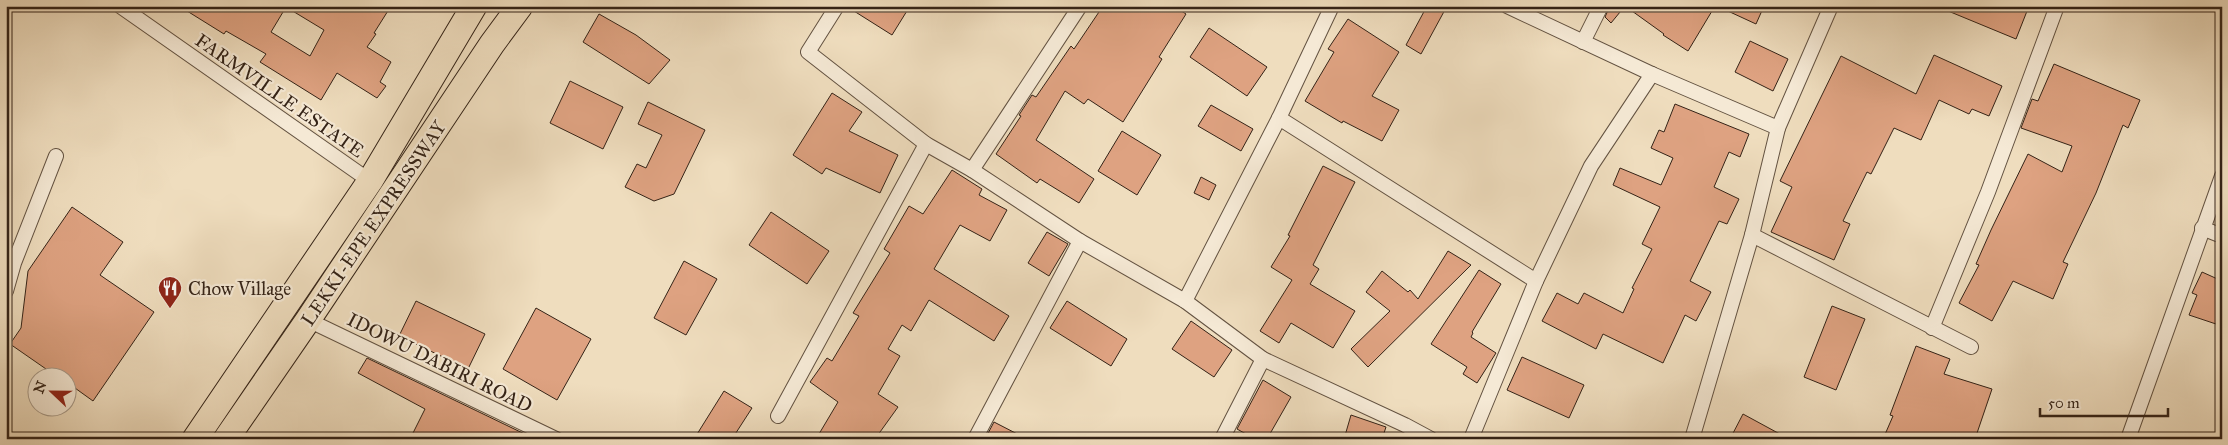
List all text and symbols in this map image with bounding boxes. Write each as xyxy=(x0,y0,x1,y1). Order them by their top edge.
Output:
street label: FARMVILLE ESTATE xyxy=(191,28,369,163)
street label: LEKKI-EPE EXPRESSWAY xyxy=(296,116,451,330)
restaurant icon: Chow Village xyxy=(157,275,183,309)
place label: Chow Village xyxy=(188,277,291,301)
street label: IDOWU DABIRI ROAD xyxy=(343,308,536,417)
north arrow xyxy=(28,368,78,418)
text: N xyxy=(30,379,51,396)
scale bar xyxy=(2040,385,2168,417)
text: 50 m xyxy=(2048,394,2080,412)

